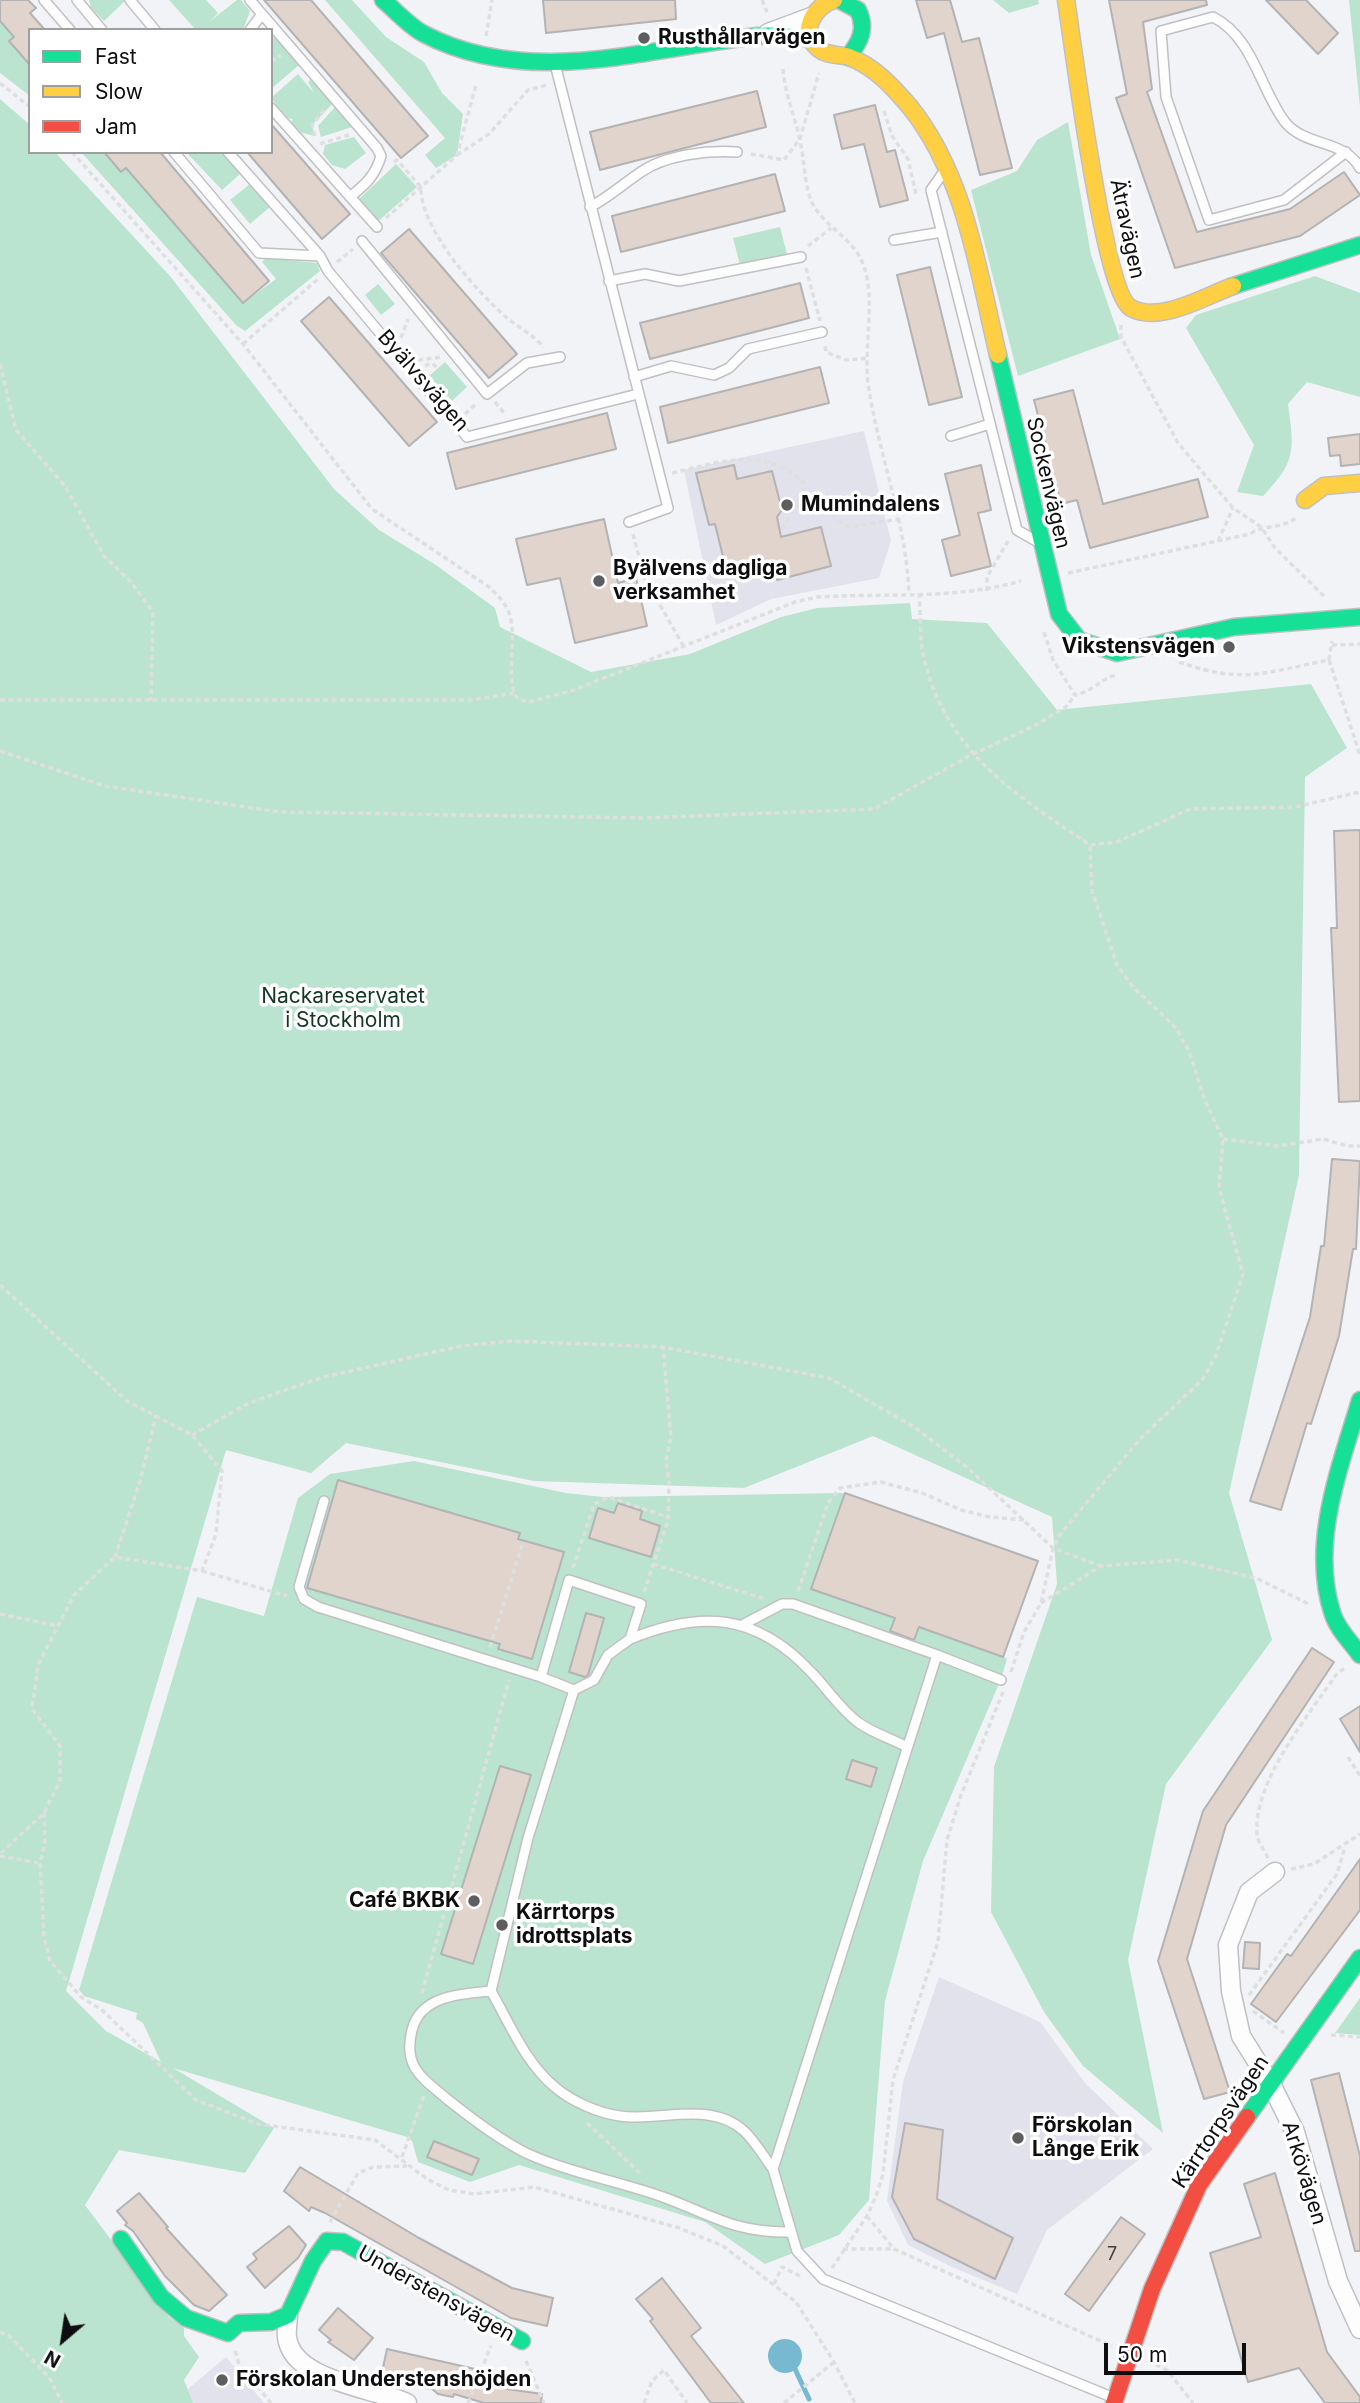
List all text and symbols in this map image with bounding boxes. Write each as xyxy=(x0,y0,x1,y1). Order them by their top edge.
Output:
place label: Rusthållarvägen xyxy=(658,25,826,51)
legend xyxy=(28,28,273,154)
marker: Rusthållarvägen xyxy=(636,30,652,46)
text: Fast xyxy=(95,44,137,69)
text: Slow xyxy=(95,79,143,104)
text: Jam xyxy=(95,114,137,139)
street label: Ätravägen xyxy=(1104,177,1150,281)
street label: Byälvsvägen xyxy=(372,325,474,437)
street label: Sockenvägen xyxy=(1021,415,1075,551)
place label: Mumindalens xyxy=(801,492,940,518)
marker: Mumindalens xyxy=(779,497,795,513)
place label: Byälvens dagliga verksamhet xyxy=(613,556,788,606)
marker: Byälvens dagliga verksamhet xyxy=(591,573,607,589)
place label: Vikstensvägen xyxy=(1061,634,1215,660)
marker: Vikstensvägen xyxy=(1221,639,1237,655)
park label: Nackareservatet i Stockholm xyxy=(261,984,425,1034)
place label: Café BKBK xyxy=(349,1888,460,1914)
marker: Café BKBK xyxy=(466,1893,482,1909)
place label: Kärrtorps idrottsplats xyxy=(516,1900,633,1950)
marker: Kärrtorps idrottsplats xyxy=(494,1917,510,1933)
street label: Kärrtorpsvägen xyxy=(1167,2051,1275,2193)
place label: Förskolan Långe Erik xyxy=(1032,2113,1139,2163)
street label: Arkövägen xyxy=(1276,2118,1332,2228)
marker: Förskolan Långe Erik xyxy=(1010,2130,1026,2146)
street label: Understensvägen xyxy=(353,2240,519,2348)
house number: 7 xyxy=(1107,2244,1117,2266)
north arrow xyxy=(28,2305,98,2375)
scale bar xyxy=(1108,2330,1250,2374)
text: 50 m xyxy=(1117,2342,1167,2367)
text: N xyxy=(41,2345,64,2372)
place label: Förskolan Understenshöjden xyxy=(236,2367,531,2393)
marker: Förskolan Understenshöjden xyxy=(214,2372,230,2388)

